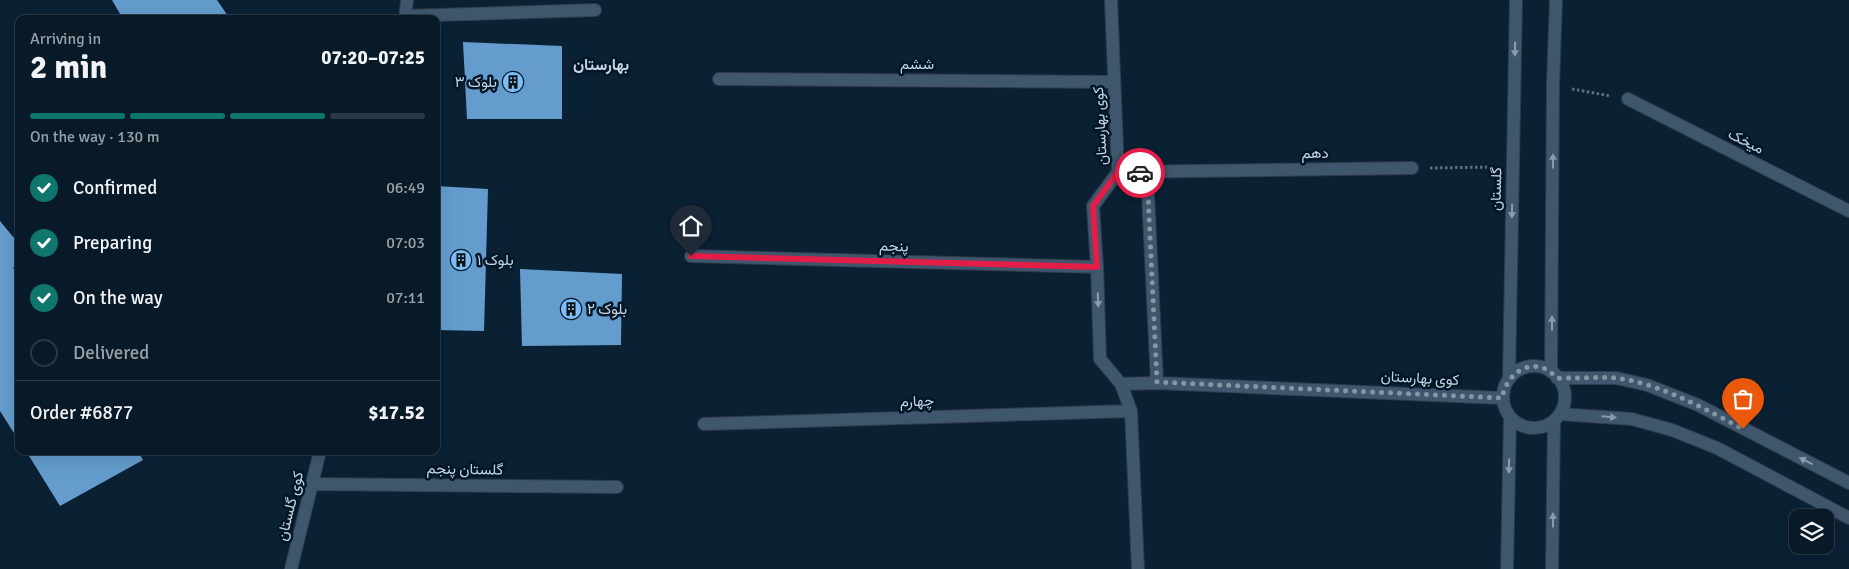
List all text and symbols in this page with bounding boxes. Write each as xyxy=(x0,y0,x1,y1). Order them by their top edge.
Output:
text: Arriving in xyxy=(30,29,101,49)
one-way arrow xyxy=(1511,41,1519,57)
text: 07:20–07:25 xyxy=(321,46,425,70)
text: 2 min xyxy=(30,48,107,87)
district label: بهارستان xyxy=(573,55,629,75)
street label: ششم xyxy=(900,55,934,74)
building icon: بلوک ۳ xyxy=(501,70,525,94)
place label: بلوک ۳ xyxy=(455,73,497,91)
street label: کوی بهارستان xyxy=(1089,86,1112,166)
street label: میخک xyxy=(1725,124,1767,158)
text: On the way · 130 m xyxy=(30,127,160,147)
street label: دهم xyxy=(1301,144,1329,163)
courier xyxy=(1115,148,1165,198)
one-way arrow xyxy=(1549,153,1557,169)
icon: car xyxy=(1126,159,1154,187)
street label: گلستان xyxy=(1487,167,1505,211)
icon: check xyxy=(30,174,58,202)
text: Confirmed xyxy=(73,176,157,200)
text: 06:49 xyxy=(386,178,425,198)
one-way arrow xyxy=(1508,203,1516,219)
pin xyxy=(670,205,712,256)
icon: home xyxy=(677,212,705,240)
icon: check xyxy=(30,229,58,257)
text: Preparing xyxy=(73,231,152,255)
text: 07:03 xyxy=(386,233,425,253)
street label: پنجم xyxy=(879,236,909,257)
building icon: بلوک ۱ xyxy=(449,248,473,272)
place label: بلوک ۱ xyxy=(477,251,514,269)
icon: check xyxy=(30,284,58,312)
text: On the way xyxy=(73,286,163,310)
text: 07:11 xyxy=(386,288,425,308)
one-way arrow xyxy=(1095,292,1103,308)
building icon: بلوک ۲ xyxy=(559,297,583,321)
place label: بلوک ۲ xyxy=(587,300,627,318)
one-way arrow xyxy=(1548,315,1556,331)
text: Delivered xyxy=(73,341,149,365)
street label: کوی بهارستان xyxy=(1380,367,1460,390)
pin xyxy=(1722,378,1764,429)
icon: bag xyxy=(1729,385,1757,413)
street label: چهارم xyxy=(900,391,935,412)
text: Order #6877 xyxy=(30,401,133,425)
text: $17.52 xyxy=(368,401,425,425)
one-way arrow xyxy=(1601,414,1617,422)
one-way arrow xyxy=(1798,457,1813,465)
one-way arrow xyxy=(1505,458,1513,474)
street label: گلستان پنجم xyxy=(426,459,504,480)
street label: کوی گلستان xyxy=(273,469,308,543)
map controls xyxy=(1789,509,1834,554)
button: layers xyxy=(1789,509,1834,554)
one-way arrow xyxy=(1549,512,1557,528)

